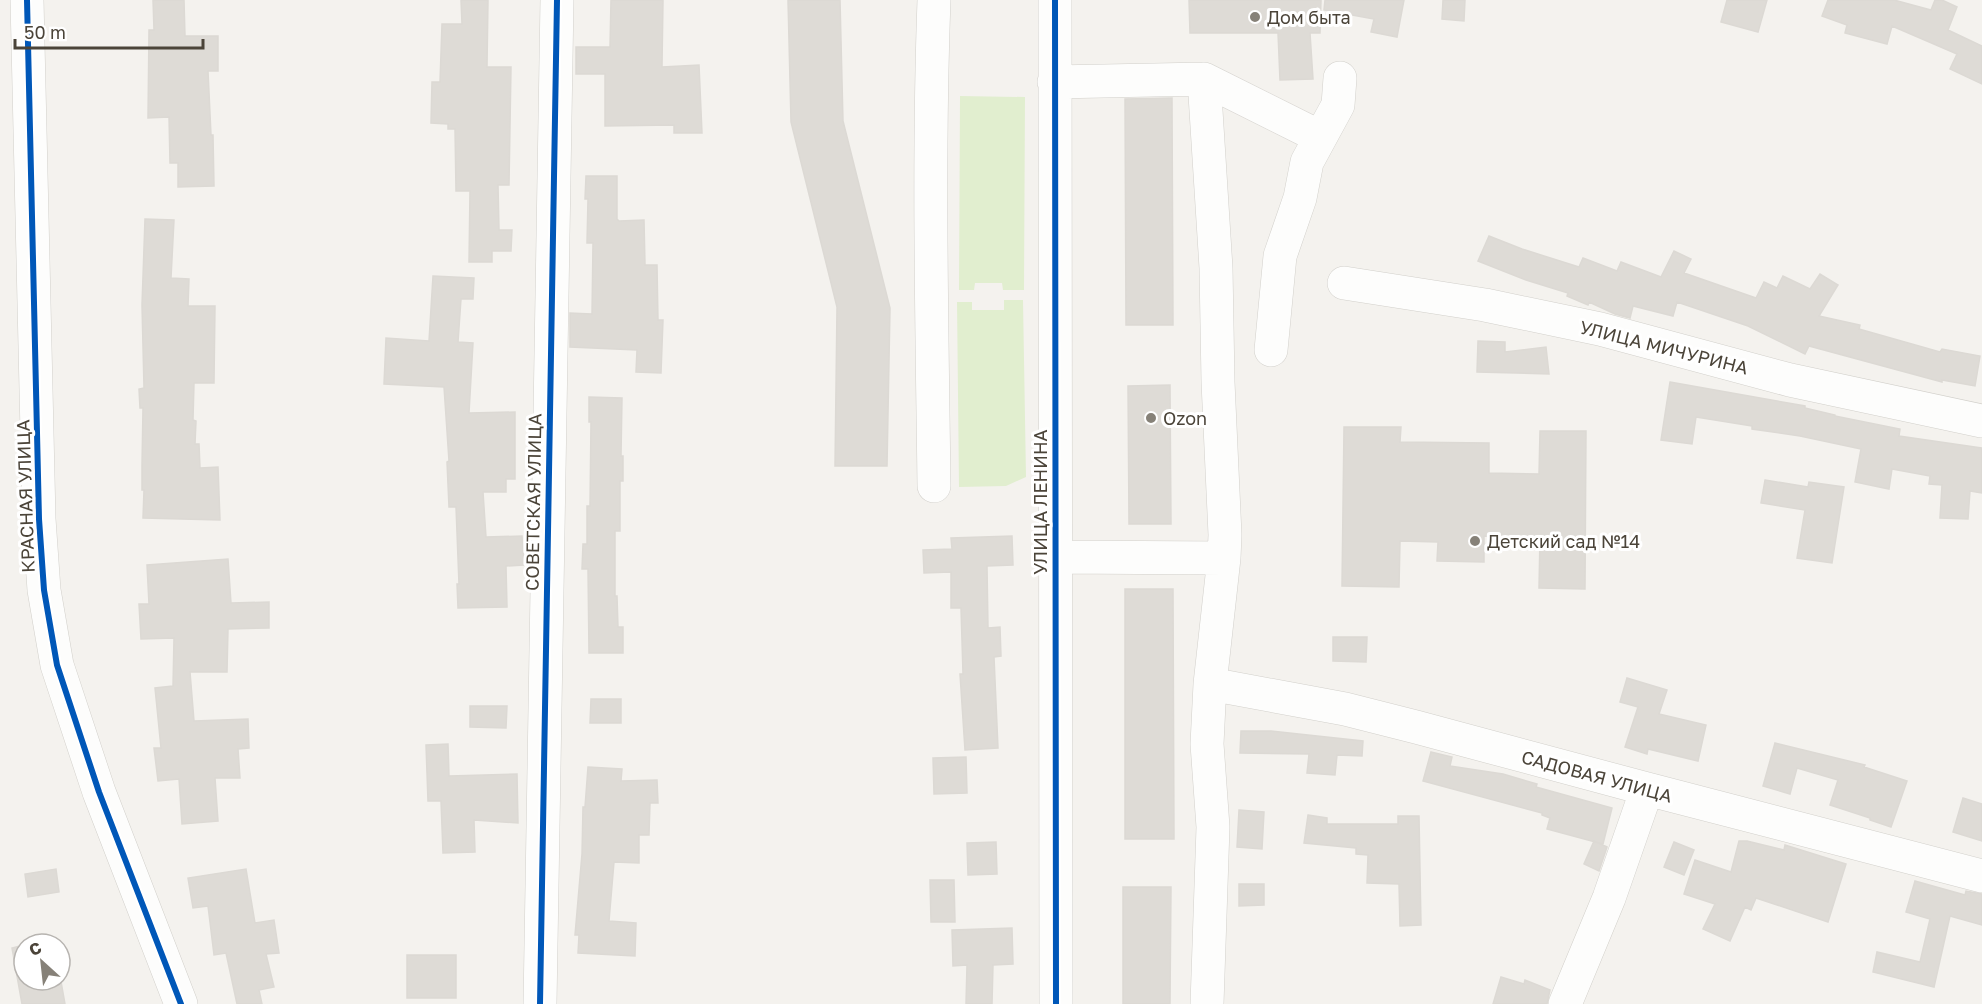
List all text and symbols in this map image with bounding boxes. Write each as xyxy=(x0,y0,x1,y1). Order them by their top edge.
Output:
place label: Дом быта xyxy=(1267,6,1351,28)
marker: Дом быта xyxy=(1248,10,1262,24)
scale bar xyxy=(15,12,202,50)
text: 50 m xyxy=(24,21,66,43)
street label: УЛИЦА МИЧУРИНА xyxy=(1577,315,1751,379)
place label: Ozon xyxy=(1163,407,1207,429)
marker: Ozon xyxy=(1144,411,1158,425)
street label: СОВЕТСКАЯ УЛИЦА xyxy=(520,413,546,591)
street label: КРАСНАЯ УЛИЦА xyxy=(11,419,39,573)
street label: УЛИЦА ЛЕНИНА xyxy=(1029,429,1051,575)
place label: Детский сад №14 xyxy=(1487,530,1640,552)
marker: Детский сад №14 xyxy=(1468,534,1482,548)
street label: САДОВАЯ УЛИЦА xyxy=(1519,745,1675,807)
north arrow xyxy=(12,932,72,992)
text: С xyxy=(26,937,45,960)

